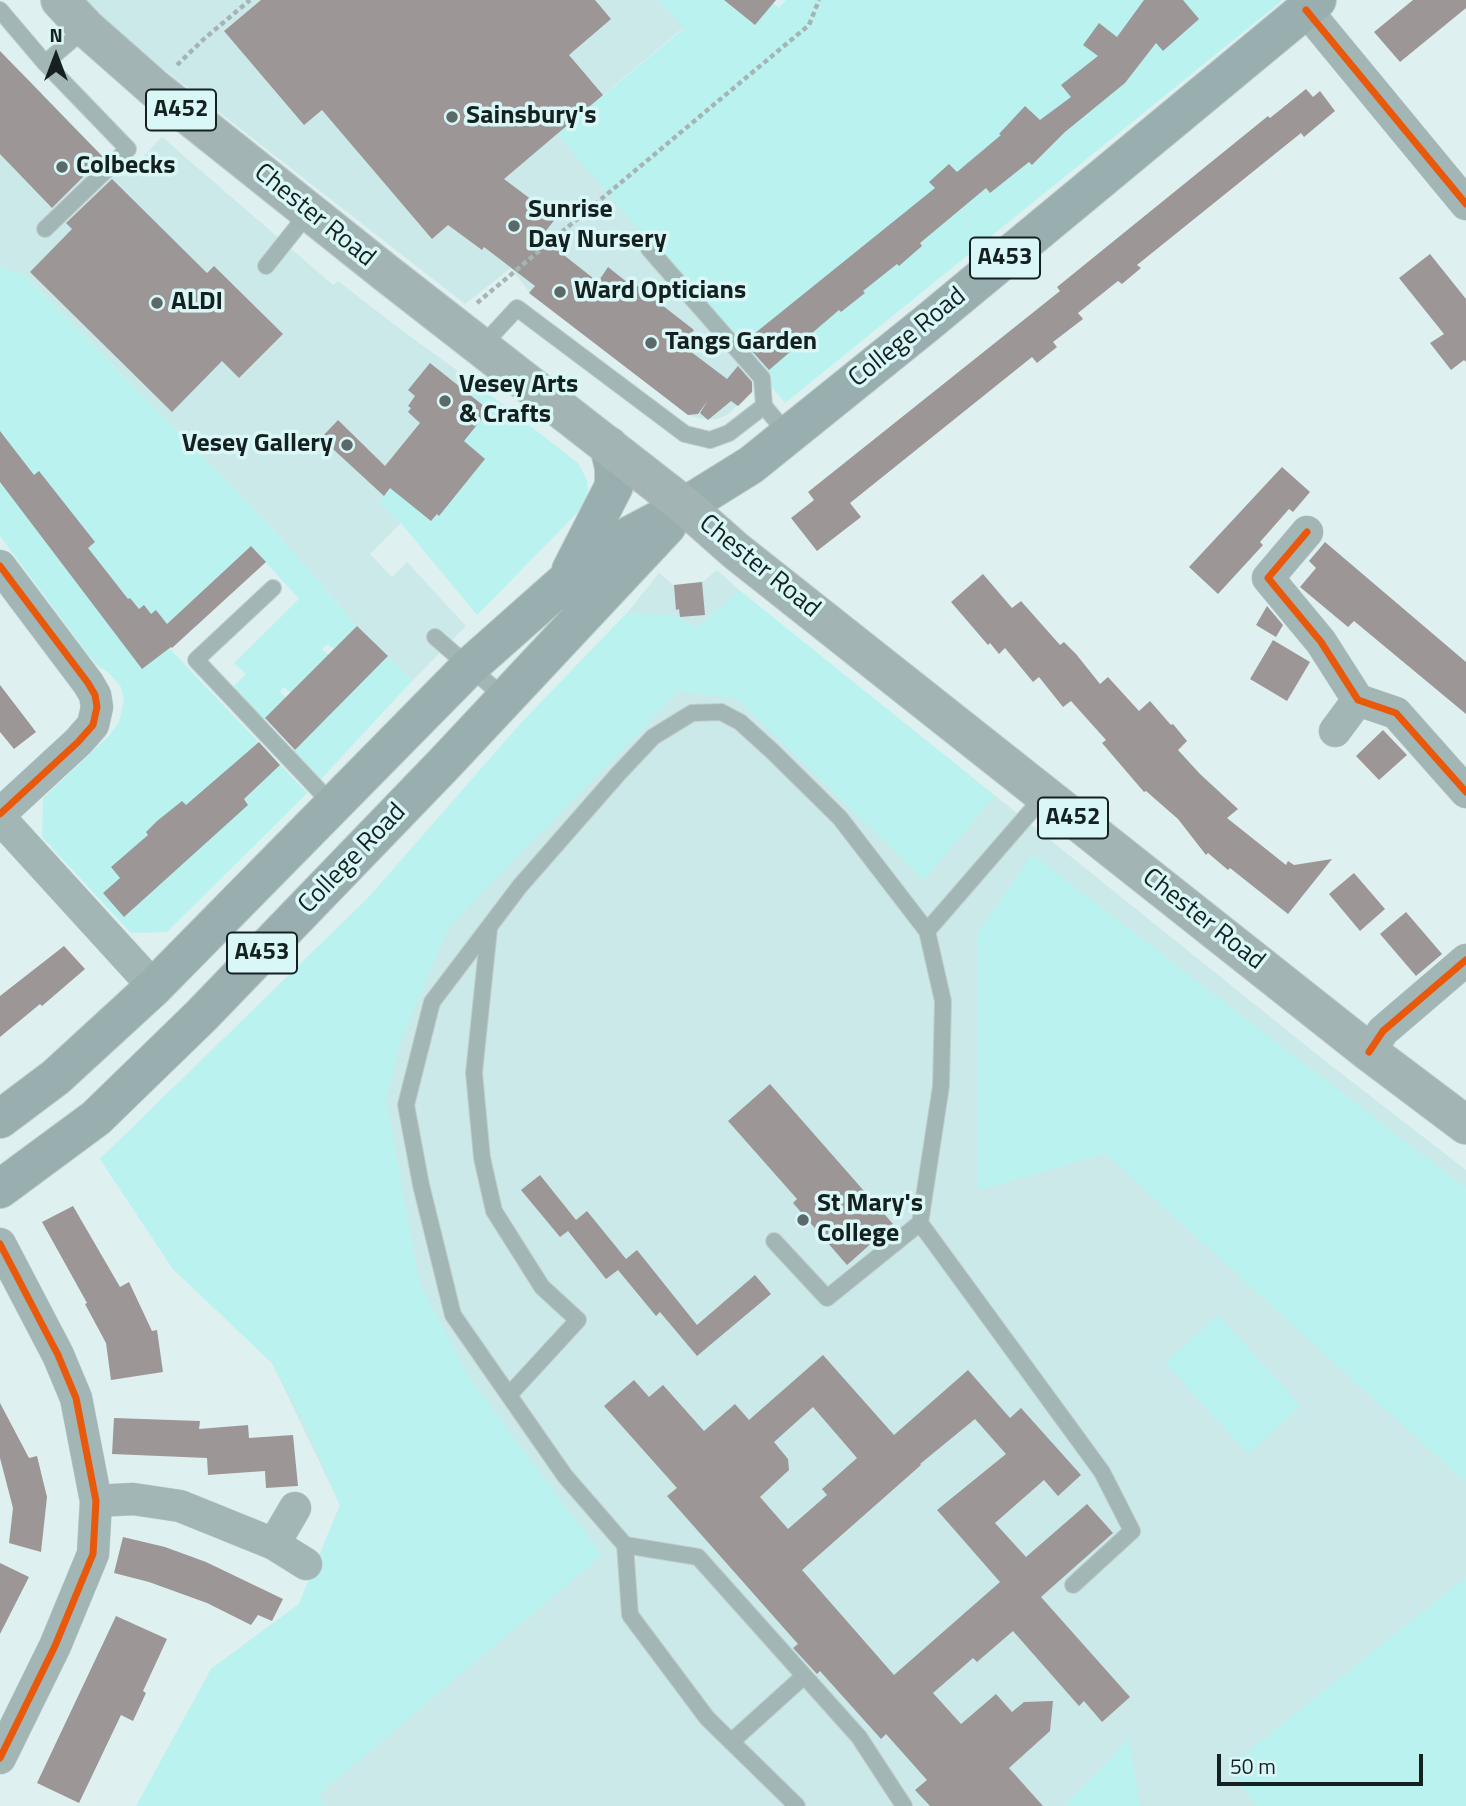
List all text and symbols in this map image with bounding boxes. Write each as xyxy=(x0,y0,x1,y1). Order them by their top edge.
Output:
text: N xyxy=(49,20,63,49)
north arrow xyxy=(21,21,91,91)
road number: A452 xyxy=(146,90,216,130)
place label: Sainsbury's xyxy=(466,101,596,133)
marker: Sainsbury's xyxy=(444,109,460,125)
place label: Colbecks xyxy=(76,151,175,183)
street label: Chester Road xyxy=(247,158,381,274)
marker: Colbecks xyxy=(54,159,70,175)
place label: Sunrise Day Nursery xyxy=(528,195,667,256)
marker: Sunrise Day Nursery xyxy=(506,218,522,234)
road number: A453 xyxy=(970,237,1040,278)
place label: Ward Opticians xyxy=(574,276,746,308)
street label: College Road xyxy=(843,281,973,395)
marker: Ward Opticians xyxy=(552,284,568,300)
place label: ALDI xyxy=(171,287,223,319)
marker: ALDI xyxy=(149,295,165,311)
place label: Tangs Garden xyxy=(665,327,817,359)
marker: Tangs Garden xyxy=(643,335,659,351)
place label: Vesey Arts & Crafts xyxy=(459,370,578,432)
marker: Vesey Arts & Crafts xyxy=(437,393,453,409)
place label: Vesey Gallery xyxy=(182,429,333,461)
marker: Vesey Gallery xyxy=(339,437,355,453)
street label: Chester Road xyxy=(692,509,826,625)
street label: College Road xyxy=(293,797,413,921)
road number: A452 xyxy=(1038,798,1108,838)
street label: Chester Road xyxy=(1136,863,1270,977)
road number: A453 xyxy=(227,932,297,973)
place label: St Mary's College xyxy=(817,1189,923,1250)
marker: St Mary's College xyxy=(795,1212,811,1228)
scale bar xyxy=(1221,1740,1428,1784)
text: 50 m xyxy=(1230,1750,1276,1782)

